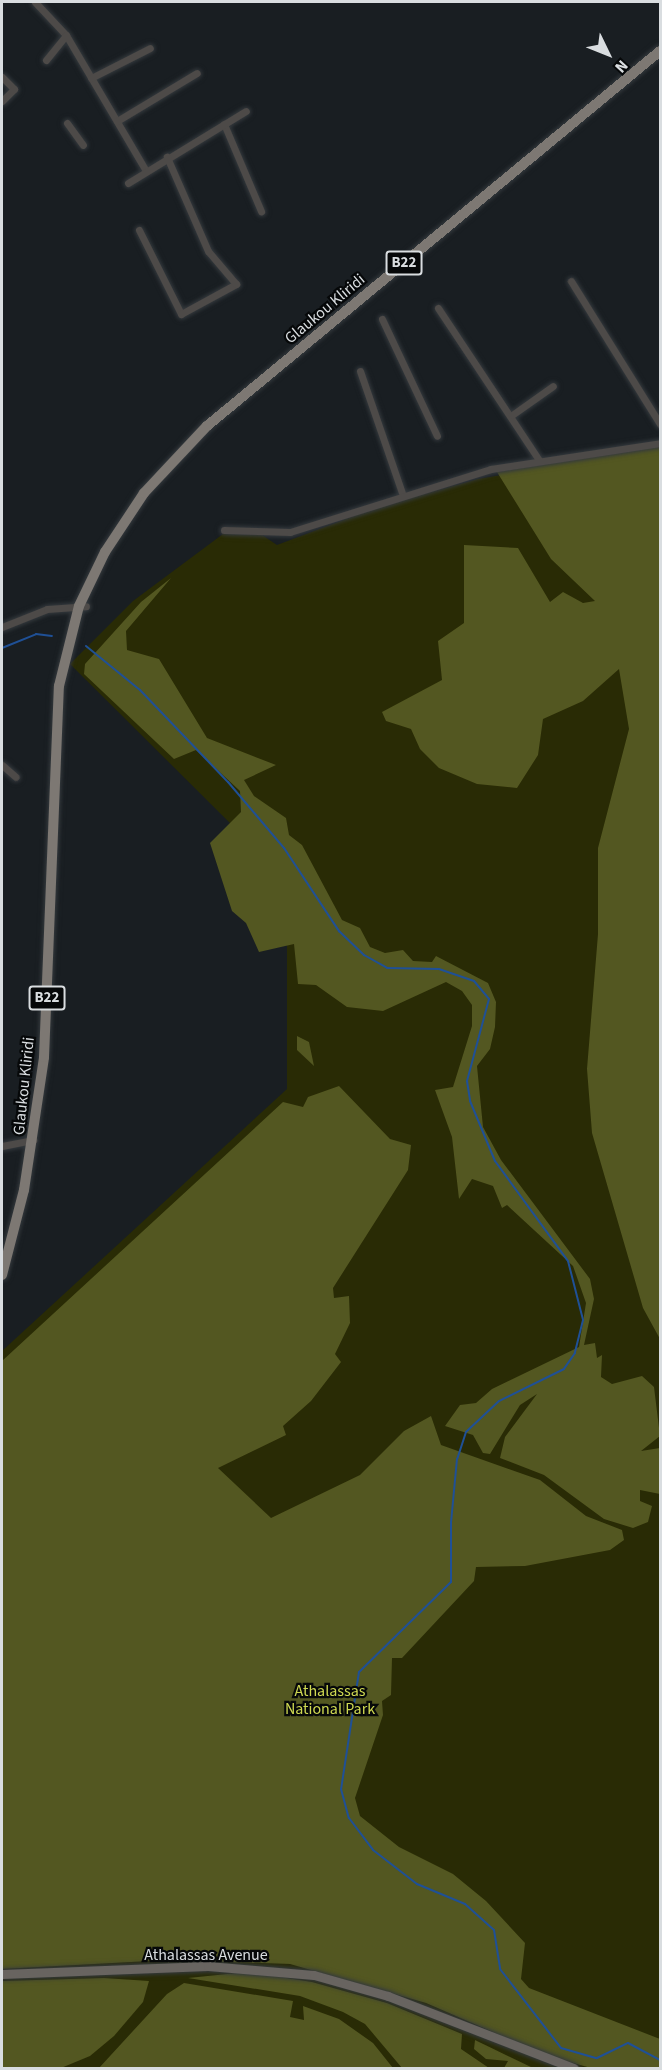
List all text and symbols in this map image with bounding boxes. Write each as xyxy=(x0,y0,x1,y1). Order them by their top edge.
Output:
north arrow xyxy=(578,24,638,84)
text: N xyxy=(609,55,633,78)
road number: B22 xyxy=(384,251,424,275)
street label: Glaukou Kliridi xyxy=(281,270,369,348)
road number: B22 xyxy=(28,986,66,1010)
street label: Glaukou Kliridi xyxy=(9,1036,39,1136)
park label: Athalassas National Park xyxy=(285,1681,375,1719)
street label: Athalassas Avenue xyxy=(144,1945,268,1965)

